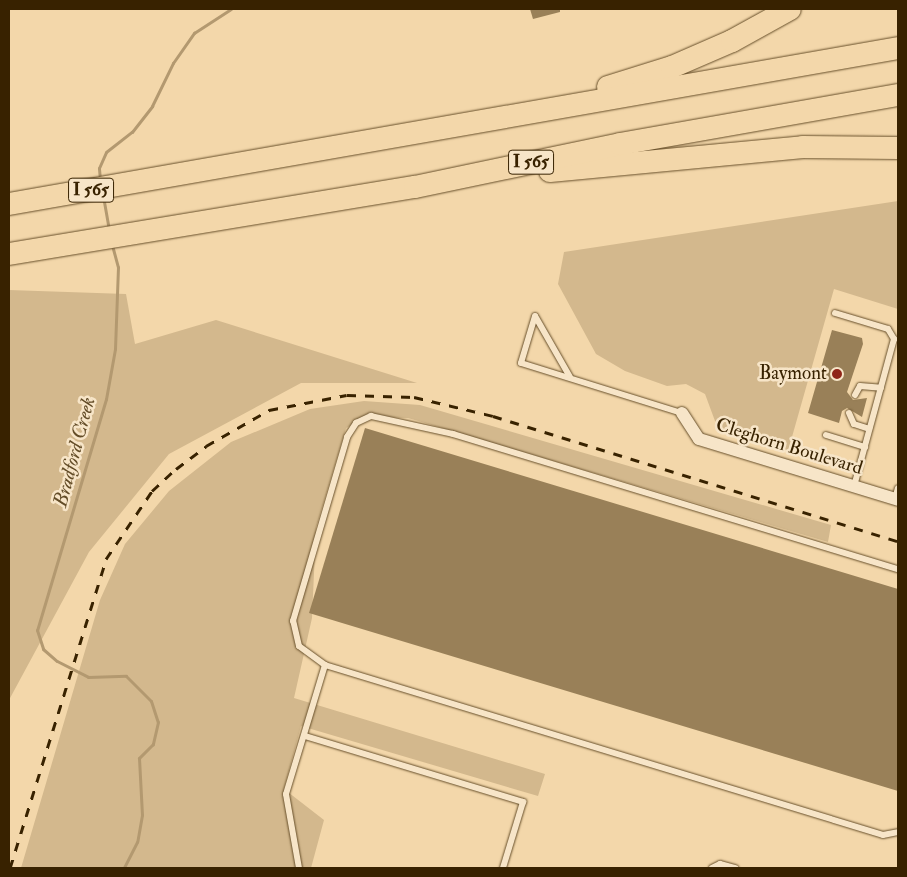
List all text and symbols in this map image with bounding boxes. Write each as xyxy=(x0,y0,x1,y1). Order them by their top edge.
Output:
road number: I 565 xyxy=(507,146,555,178)
road number: I 565 xyxy=(67,174,115,206)
place label: Baymont xyxy=(759,363,827,385)
marker: Baymont xyxy=(831,368,843,380)
water label: Bradford Creek xyxy=(48,395,100,509)
street label: Cleghorn Boulevard xyxy=(713,414,865,480)

